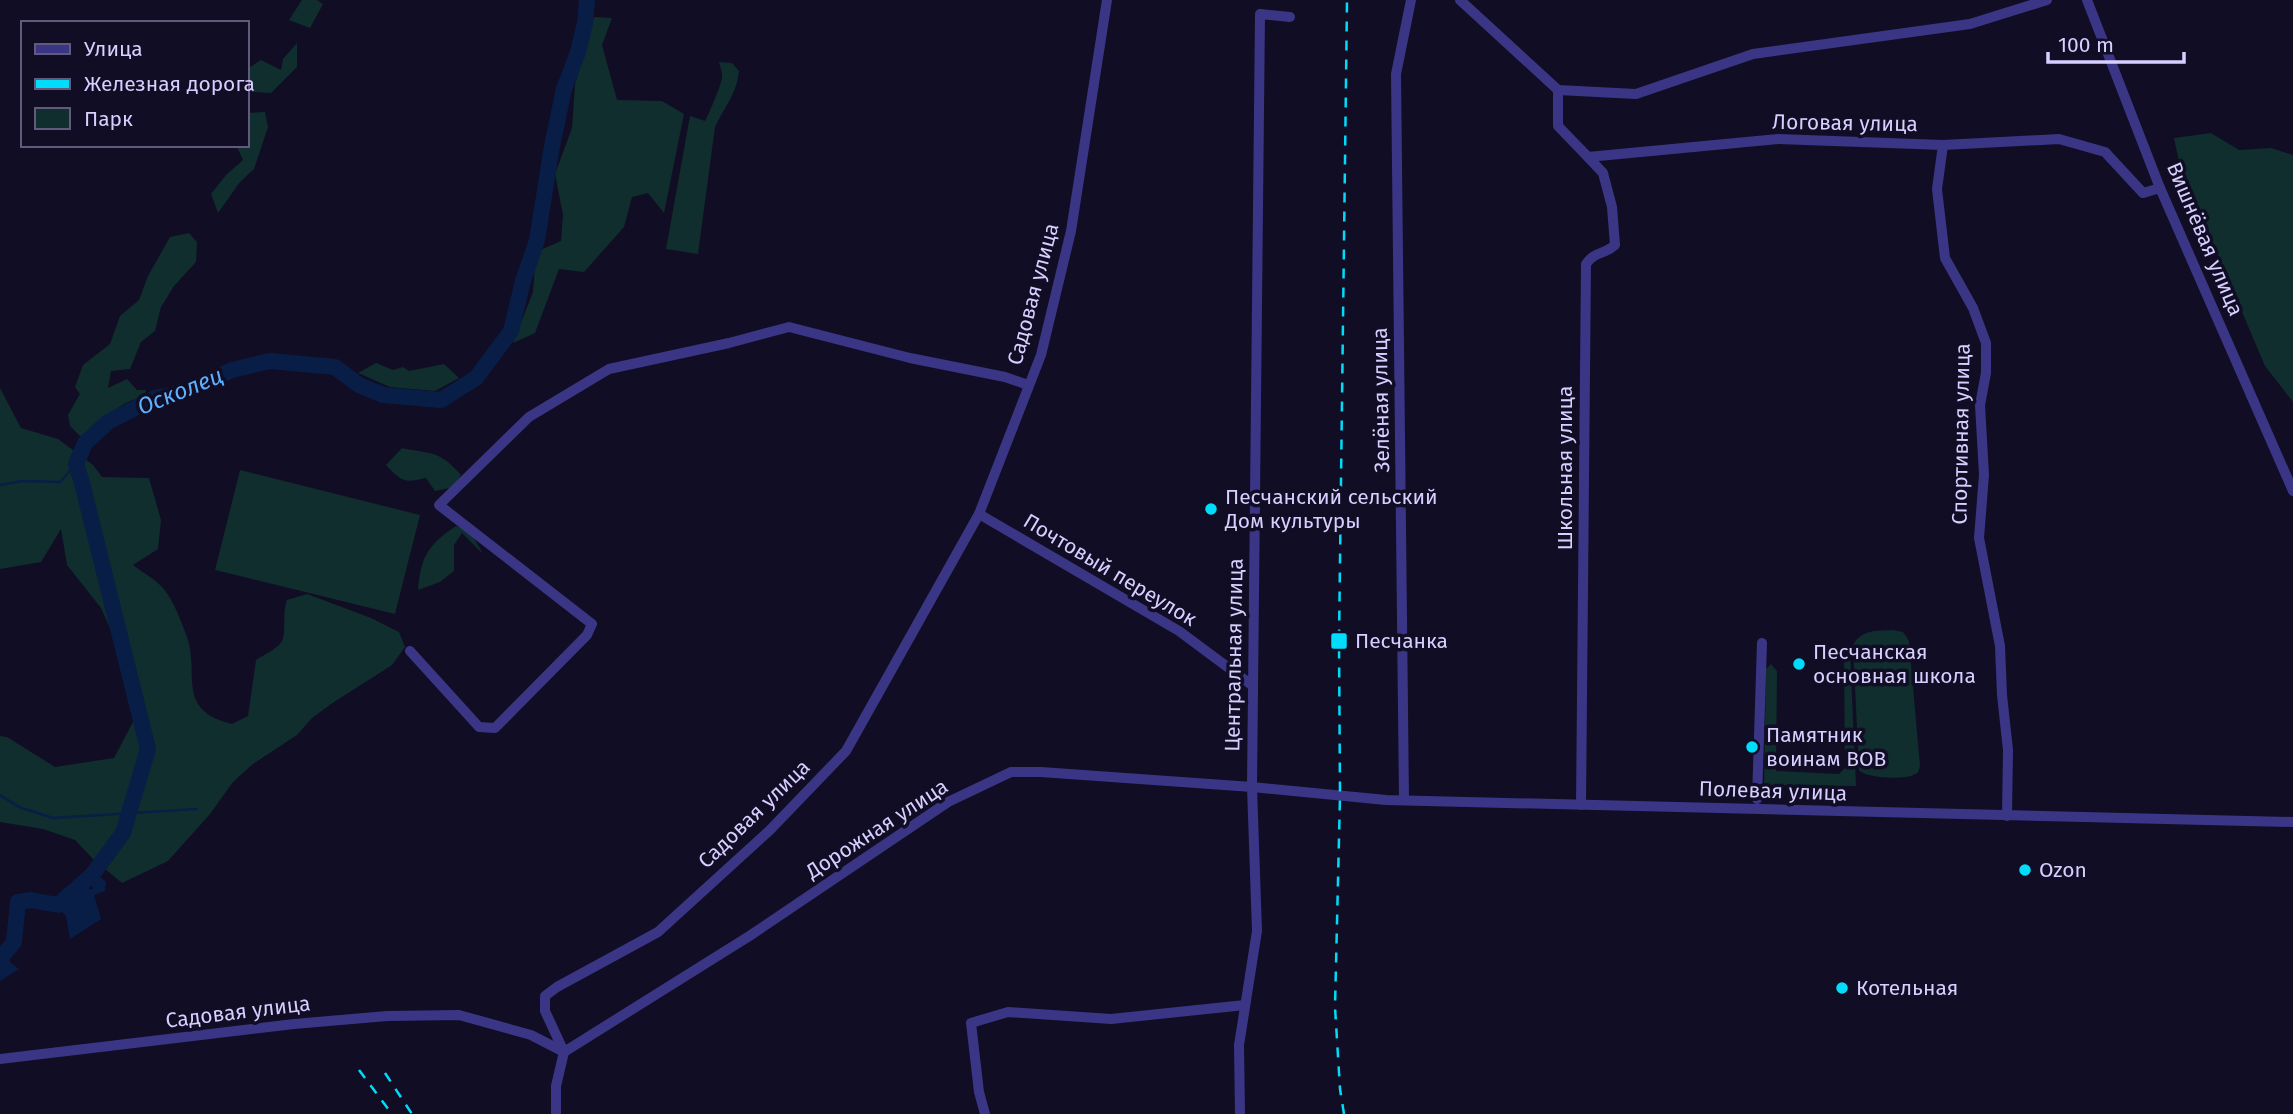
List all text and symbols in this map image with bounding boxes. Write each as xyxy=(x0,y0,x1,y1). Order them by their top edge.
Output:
legend xyxy=(21,21,248,147)
scale bar xyxy=(2048,21,2184,65)
text: 100 m xyxy=(2058,32,2114,58)
text: Улица xyxy=(84,36,143,62)
text: Железная дорога xyxy=(84,71,255,97)
text: Парк xyxy=(84,106,133,132)
street label: Логовая улица xyxy=(1772,109,1918,137)
street label: Вишнёвая улица xyxy=(2161,158,2249,320)
street label: Садовая улица xyxy=(1002,220,1064,368)
street label: Зелёная улица xyxy=(1367,327,1395,473)
street label: Спортивная улица xyxy=(1946,343,1976,525)
water label: Осколец xyxy=(133,361,227,421)
street label: Школьная улица xyxy=(1552,386,1578,550)
place label: Песчанский сельский Дом культуры xyxy=(1224,484,1438,534)
marker: Песчанский сельский Дом культуры xyxy=(1203,501,1219,517)
street label: Почтовый переулок xyxy=(1019,508,1202,632)
street label: Центральная улица xyxy=(1219,558,1249,752)
place label: Песчанка xyxy=(1355,628,1448,654)
marker: Песчанка xyxy=(1329,631,1349,651)
place label: Песчанская основная школа xyxy=(1813,639,1976,689)
marker: Песчанская основная школа xyxy=(1791,656,1807,672)
place label: Памятник воинам ВОВ xyxy=(1766,722,1886,772)
marker: Памятник воинам ВОВ xyxy=(1744,739,1760,755)
street label: Садовая улица xyxy=(693,754,815,874)
street label: Дорожная улица xyxy=(800,773,953,885)
street label: Полевая улица xyxy=(1698,775,1848,807)
place label: Ozon xyxy=(2039,857,2087,883)
marker: Ozon xyxy=(2017,862,2033,878)
place label: Котельная xyxy=(1856,975,1958,1001)
marker: Котельная xyxy=(1834,980,1850,996)
street label: Садовая улица xyxy=(164,990,312,1034)

